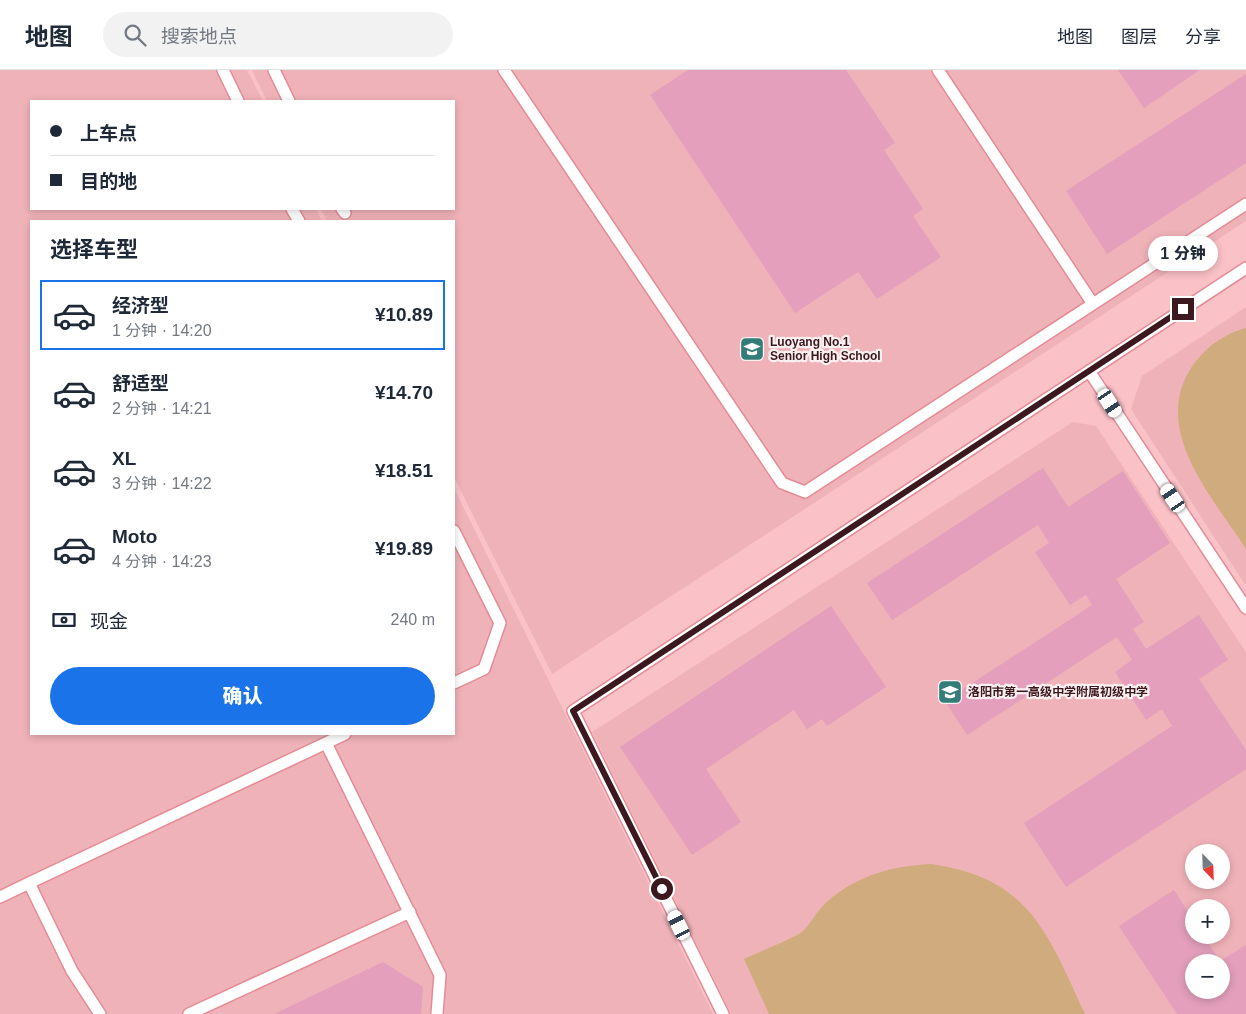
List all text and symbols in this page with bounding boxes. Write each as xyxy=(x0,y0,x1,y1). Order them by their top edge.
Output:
search box xyxy=(103,12,453,57)
icon: search xyxy=(121,21,149,49)
text: 地图 xyxy=(25,23,73,50)
text: 搜索地点 xyxy=(161,26,237,47)
text: 地图 xyxy=(1057,27,1093,47)
text: 图层 xyxy=(1121,27,1157,47)
text: 分享 xyxy=(1185,27,1221,47)
text: 上车点 xyxy=(80,123,137,144)
text: 目的地 xyxy=(80,171,137,192)
callout: 1 分钟 xyxy=(1148,236,1218,272)
text: 选择车型 xyxy=(50,237,138,262)
text: 1 分钟 xyxy=(1160,245,1206,262)
icon: car xyxy=(52,293,97,338)
text: 经济型 xyxy=(112,295,169,316)
route end xyxy=(1172,298,1194,320)
text: ¥10.89 xyxy=(375,304,433,325)
text: 1 分钟 · 14:20 xyxy=(112,322,212,339)
place label: Luoyang No.1 Senior High School xyxy=(770,335,881,363)
school or university icon: Luoyang No.1 Senior High School xyxy=(739,336,765,362)
icon: car xyxy=(52,371,97,416)
text: 舒适型 xyxy=(112,373,169,394)
text: ¥14.70 xyxy=(375,382,433,403)
car xyxy=(1095,386,1124,420)
text: 2 分钟 · 14:21 xyxy=(112,400,212,417)
text: XL xyxy=(112,448,136,469)
icon: car xyxy=(52,449,97,494)
text: ¥18.51 xyxy=(375,460,433,481)
text: 3 分钟 · 14:22 xyxy=(112,475,212,492)
car xyxy=(1158,481,1187,515)
text: Moto xyxy=(112,526,157,547)
icon: car xyxy=(52,527,97,572)
text: ¥19.89 xyxy=(375,538,433,559)
text: 4 分钟 · 14:23 xyxy=(112,553,212,570)
icon: cash xyxy=(50,606,78,634)
text: 现金 xyxy=(90,611,128,632)
text: 240 m xyxy=(391,611,435,628)
button: 确认 xyxy=(50,667,435,725)
school or university icon: 洛阳市第一高级中学附属初级中学 xyxy=(937,679,963,705)
place label: 洛阳市第一高级中学附属初级中学 xyxy=(968,685,1148,699)
north arrow xyxy=(1185,844,1230,889)
map controls xyxy=(1185,844,1230,999)
route start xyxy=(651,878,673,900)
button: + xyxy=(1185,899,1230,944)
car xyxy=(665,908,692,942)
button: − xyxy=(1185,954,1230,999)

